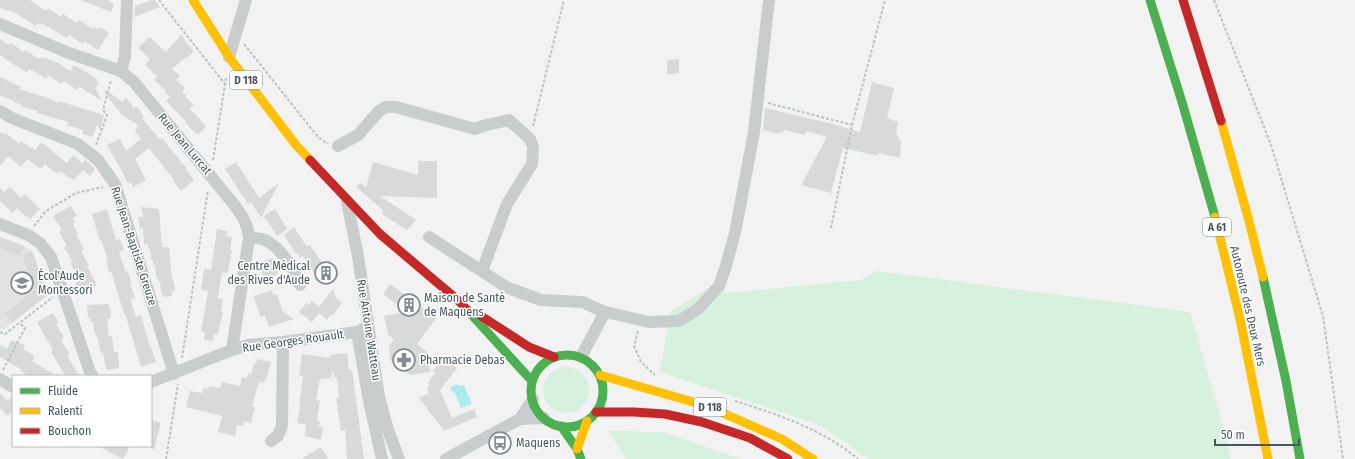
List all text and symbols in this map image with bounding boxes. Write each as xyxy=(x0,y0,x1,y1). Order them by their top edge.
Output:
road number: D 118 xyxy=(230,71,262,89)
street label: Rue Jean Lurcat xyxy=(155,110,215,178)
street label: Rue Jean-Baptiste Greuze xyxy=(108,185,160,307)
road number: A 61 xyxy=(1203,218,1231,236)
street label: Autoroute des Deux Mers xyxy=(1227,245,1269,367)
place label: Centre Médical des Rives d'Aude xyxy=(228,259,310,287)
building icon: Centre Médical des Rives d'Aude xyxy=(313,260,339,286)
place label: Écol'Aude Montessori xyxy=(38,268,93,297)
school or university icon: Écol'Aude Montessori xyxy=(9,270,35,296)
street label: Rue Antoine Watteau xyxy=(354,278,384,382)
place label: Maison de Santé de Maquens xyxy=(424,291,505,319)
building icon: Maison de Santé de Maquens xyxy=(396,292,422,318)
street label: Rue Georges Rouault xyxy=(241,327,345,355)
pharmacy icon: Pharmacie Debas xyxy=(391,347,417,373)
place label: Pharmacie Debas xyxy=(420,353,505,367)
legend xyxy=(12,375,152,447)
text: Fluide xyxy=(48,384,78,398)
road number: D 118 xyxy=(694,398,726,416)
text: Ralenti xyxy=(48,404,83,418)
scale bar xyxy=(1215,421,1299,447)
text: Bouchon xyxy=(48,424,91,438)
text: 50 m xyxy=(1221,428,1245,442)
bus stop icon: Maquens xyxy=(487,430,513,456)
place label: Maquens xyxy=(516,436,561,450)

